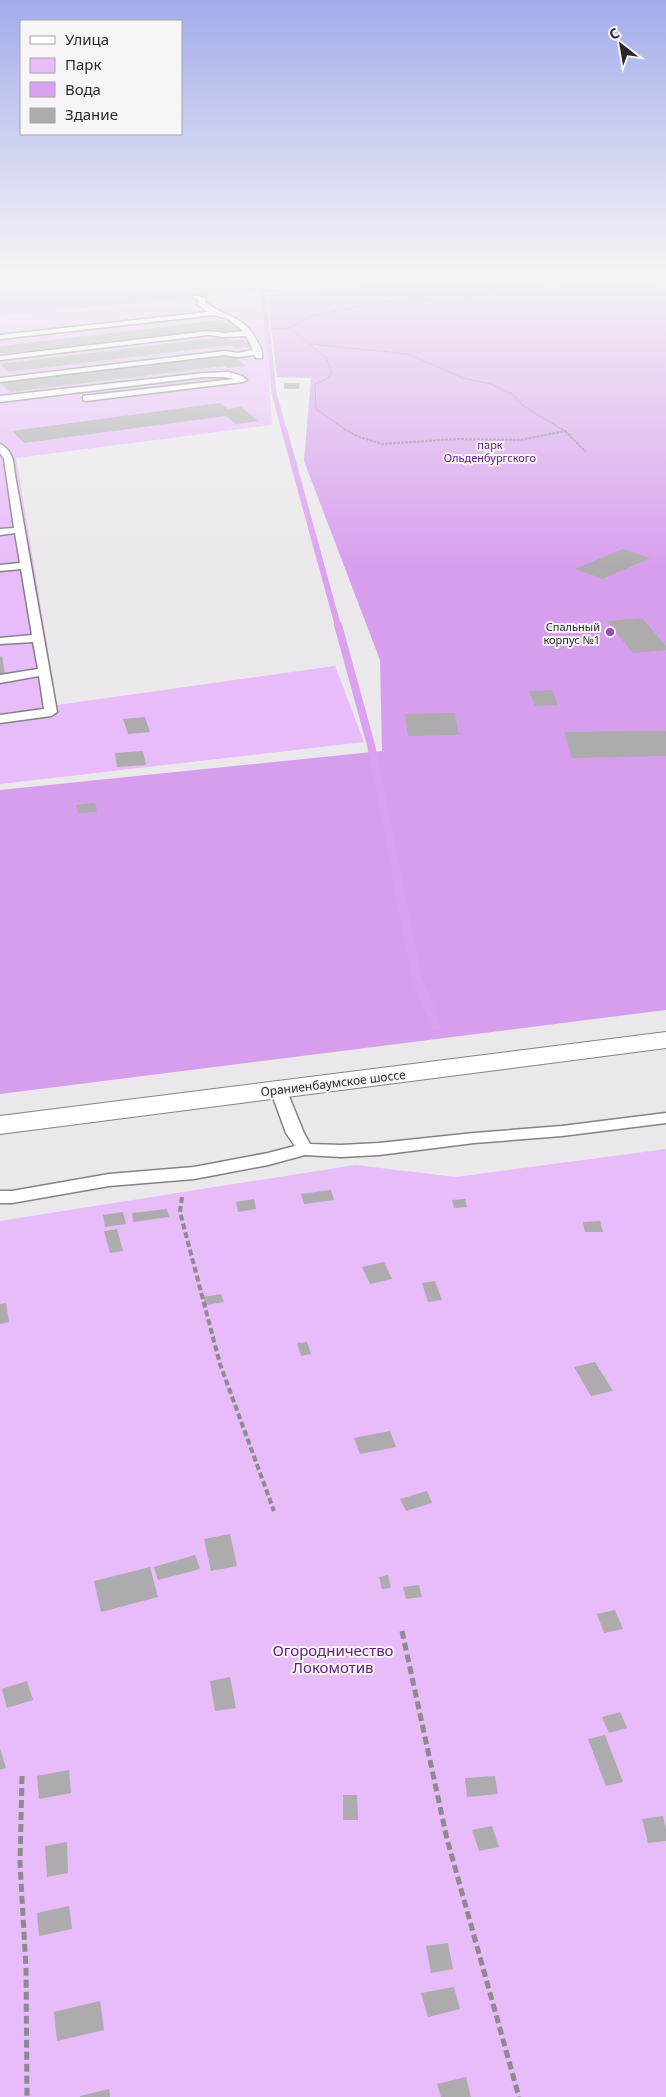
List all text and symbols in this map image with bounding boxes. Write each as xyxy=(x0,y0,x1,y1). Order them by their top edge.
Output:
legend xyxy=(20,20,182,135)
north arrow xyxy=(596,20,646,70)
text: С xyxy=(605,23,623,44)
text: Улица xyxy=(65,29,109,49)
text: Парк xyxy=(65,54,101,74)
text: Вода xyxy=(65,79,101,99)
text: Здание xyxy=(65,104,118,124)
park label: парк Ольденбургского xyxy=(444,437,536,465)
place label: Спальный корпус №1 xyxy=(543,619,600,647)
marker: Спальный корпус №1 xyxy=(604,626,616,638)
street label: Ораниенбаумское шоссе xyxy=(260,1066,407,1100)
park label: Огородничество Локомотив xyxy=(272,1640,394,1677)

